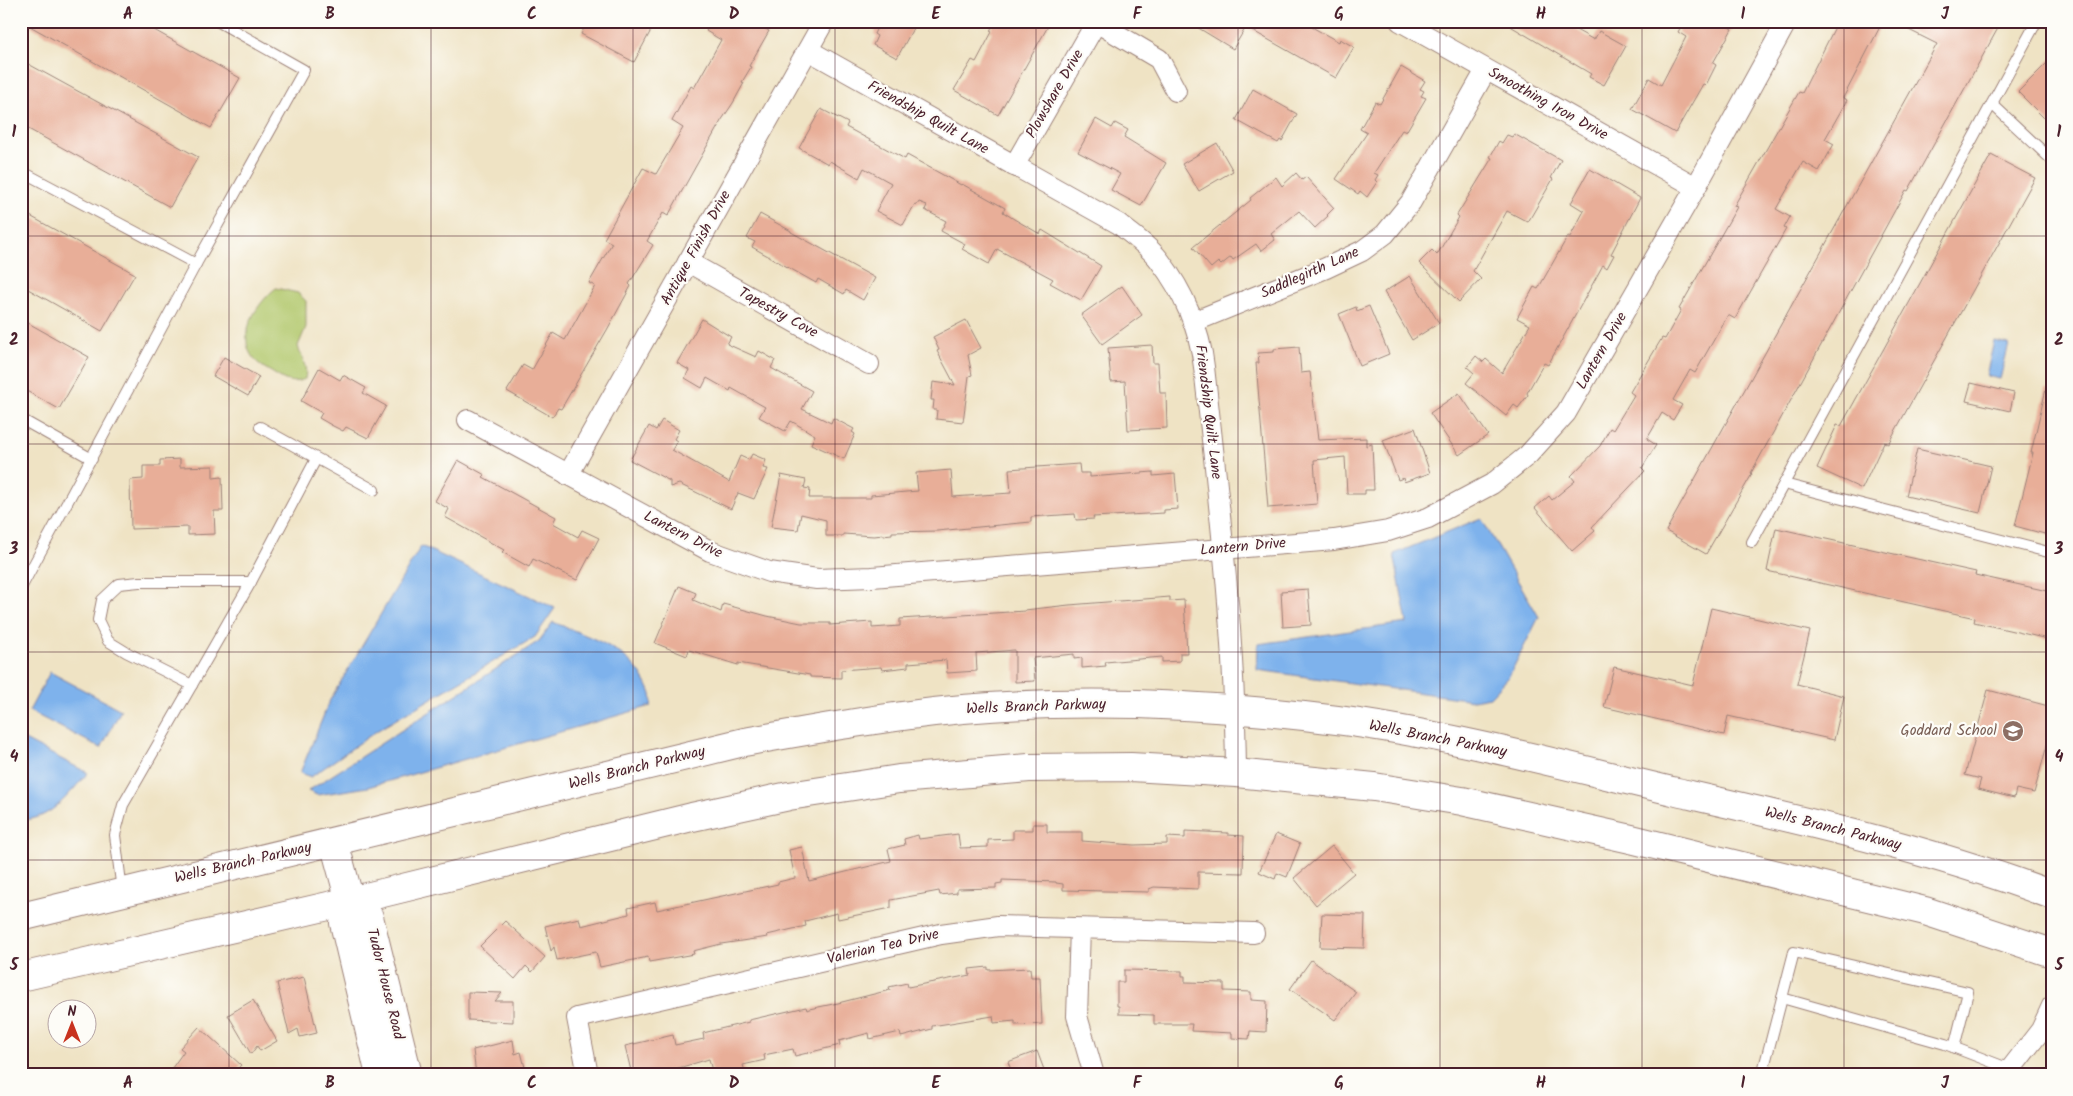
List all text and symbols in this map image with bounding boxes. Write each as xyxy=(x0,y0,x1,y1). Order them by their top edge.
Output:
text: A xyxy=(123,2,133,27)
text: B xyxy=(325,2,335,27)
text: C xyxy=(527,2,537,27)
text: D xyxy=(729,2,740,27)
text: E xyxy=(932,2,942,27)
text: F xyxy=(1133,2,1143,27)
text: G xyxy=(1334,2,1344,27)
text: H xyxy=(1536,2,1546,27)
text: I xyxy=(1741,2,1746,27)
text: J xyxy=(1941,2,1950,27)
street label: Plowshare Drive xyxy=(1020,45,1090,143)
street label: Smoothing Iron Drive xyxy=(1484,61,1613,147)
street label: Friendship Quilt Lane xyxy=(863,75,993,161)
text: 1 xyxy=(12,120,17,145)
text: 1 xyxy=(2057,120,2062,145)
street label: Antique Finish Drive xyxy=(654,186,738,310)
street label: Saddlegirth Lane xyxy=(1257,240,1363,305)
street label: Tapestry Cove xyxy=(734,281,823,345)
street label: Lantern Drive xyxy=(1570,308,1634,394)
text: 2 xyxy=(9,328,19,353)
text: 2 xyxy=(2054,328,2064,353)
street label: Friendship Quilt Lane xyxy=(1188,343,1228,481)
street label: Lantern Drive xyxy=(639,505,727,565)
street label: Lantern Drive xyxy=(1199,531,1287,563)
text: 3 xyxy=(9,537,19,562)
text: 3 xyxy=(2054,537,2064,562)
street label: Wells Branch Parkway xyxy=(966,693,1107,721)
street label: Wells Branch Parkway xyxy=(1367,714,1510,764)
place label: Goddard School xyxy=(1901,719,1997,743)
school or university icon: Goddard School xyxy=(2001,719,2025,743)
street label: Wells Branch Parkway xyxy=(566,739,709,797)
text: 4 xyxy=(10,745,19,770)
text: 4 xyxy=(2055,745,2064,770)
street label: Wells Branch Parkway xyxy=(1762,800,1905,858)
street label: Wells Branch Parkway xyxy=(172,835,315,890)
street label: Valerian Tea Drive xyxy=(825,922,942,972)
street label: Tudor House Road xyxy=(360,926,411,1043)
text: 5 xyxy=(9,953,20,978)
text: 5 xyxy=(2054,953,2065,978)
north arrow xyxy=(48,998,98,1048)
text: N xyxy=(68,1001,77,1023)
text: A xyxy=(123,1071,133,1096)
text: B xyxy=(325,1071,335,1096)
text: C xyxy=(527,1071,537,1096)
text: D xyxy=(729,1071,740,1096)
text: E xyxy=(932,1071,942,1096)
text: F xyxy=(1133,1071,1143,1096)
text: G xyxy=(1334,1071,1344,1096)
text: H xyxy=(1536,1071,1546,1096)
text: I xyxy=(1741,1071,1746,1096)
text: J xyxy=(1941,1071,1950,1096)

